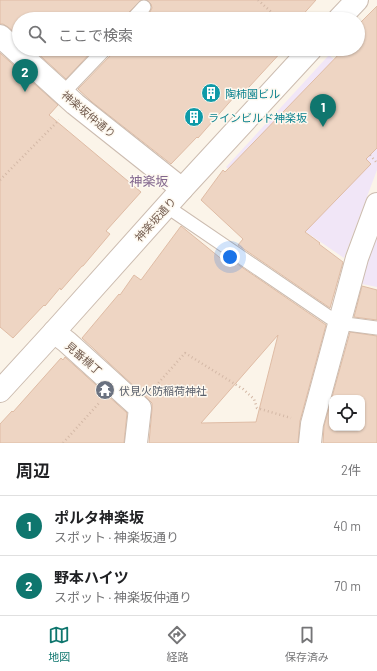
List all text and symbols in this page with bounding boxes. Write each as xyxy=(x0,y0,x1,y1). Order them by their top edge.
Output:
search box xyxy=(12,12,365,56)
icon: search xyxy=(26,23,48,45)
text: ここで検索 xyxy=(58,26,133,44)
pin: 2 xyxy=(12,59,38,92)
building icon: 陶柿園ビル xyxy=(200,82,222,104)
place label: 陶柿園ビル xyxy=(225,87,280,100)
street label: 神楽坂仲通り xyxy=(60,88,118,140)
pin: 1 xyxy=(310,94,336,127)
building icon: ラインビルド神楽坂 xyxy=(183,106,205,128)
place label: ラインビルド神楽坂 xyxy=(208,111,307,124)
district label: 神楽坂 xyxy=(129,173,169,189)
street label: 神楽坂通り xyxy=(132,194,178,244)
your location xyxy=(220,247,240,267)
street label: 見番横丁 xyxy=(63,339,105,377)
temple icon: 伏見火防稲荷神社 xyxy=(94,379,116,401)
place label: 伏見火防稲荷神社 xyxy=(119,384,207,397)
map controls xyxy=(329,395,365,431)
button: locate xyxy=(329,395,365,431)
text: 周辺 xyxy=(16,460,50,480)
text: 2件 xyxy=(341,462,361,478)
text: ポルタ神楽坂 xyxy=(54,508,144,526)
text: 1 xyxy=(27,518,31,534)
text: 40 m xyxy=(333,518,361,534)
text: スポット · 神楽坂通り xyxy=(54,529,179,545)
text: 野本ハイツ xyxy=(54,568,129,586)
text: 2 xyxy=(25,578,33,594)
text: 70 m xyxy=(334,578,361,594)
text: スポット · 神楽坂仲通り xyxy=(54,589,192,605)
tab: 地図 xyxy=(48,624,70,664)
tab: 経路 xyxy=(166,624,188,664)
tab: 保存済み xyxy=(285,624,329,664)

